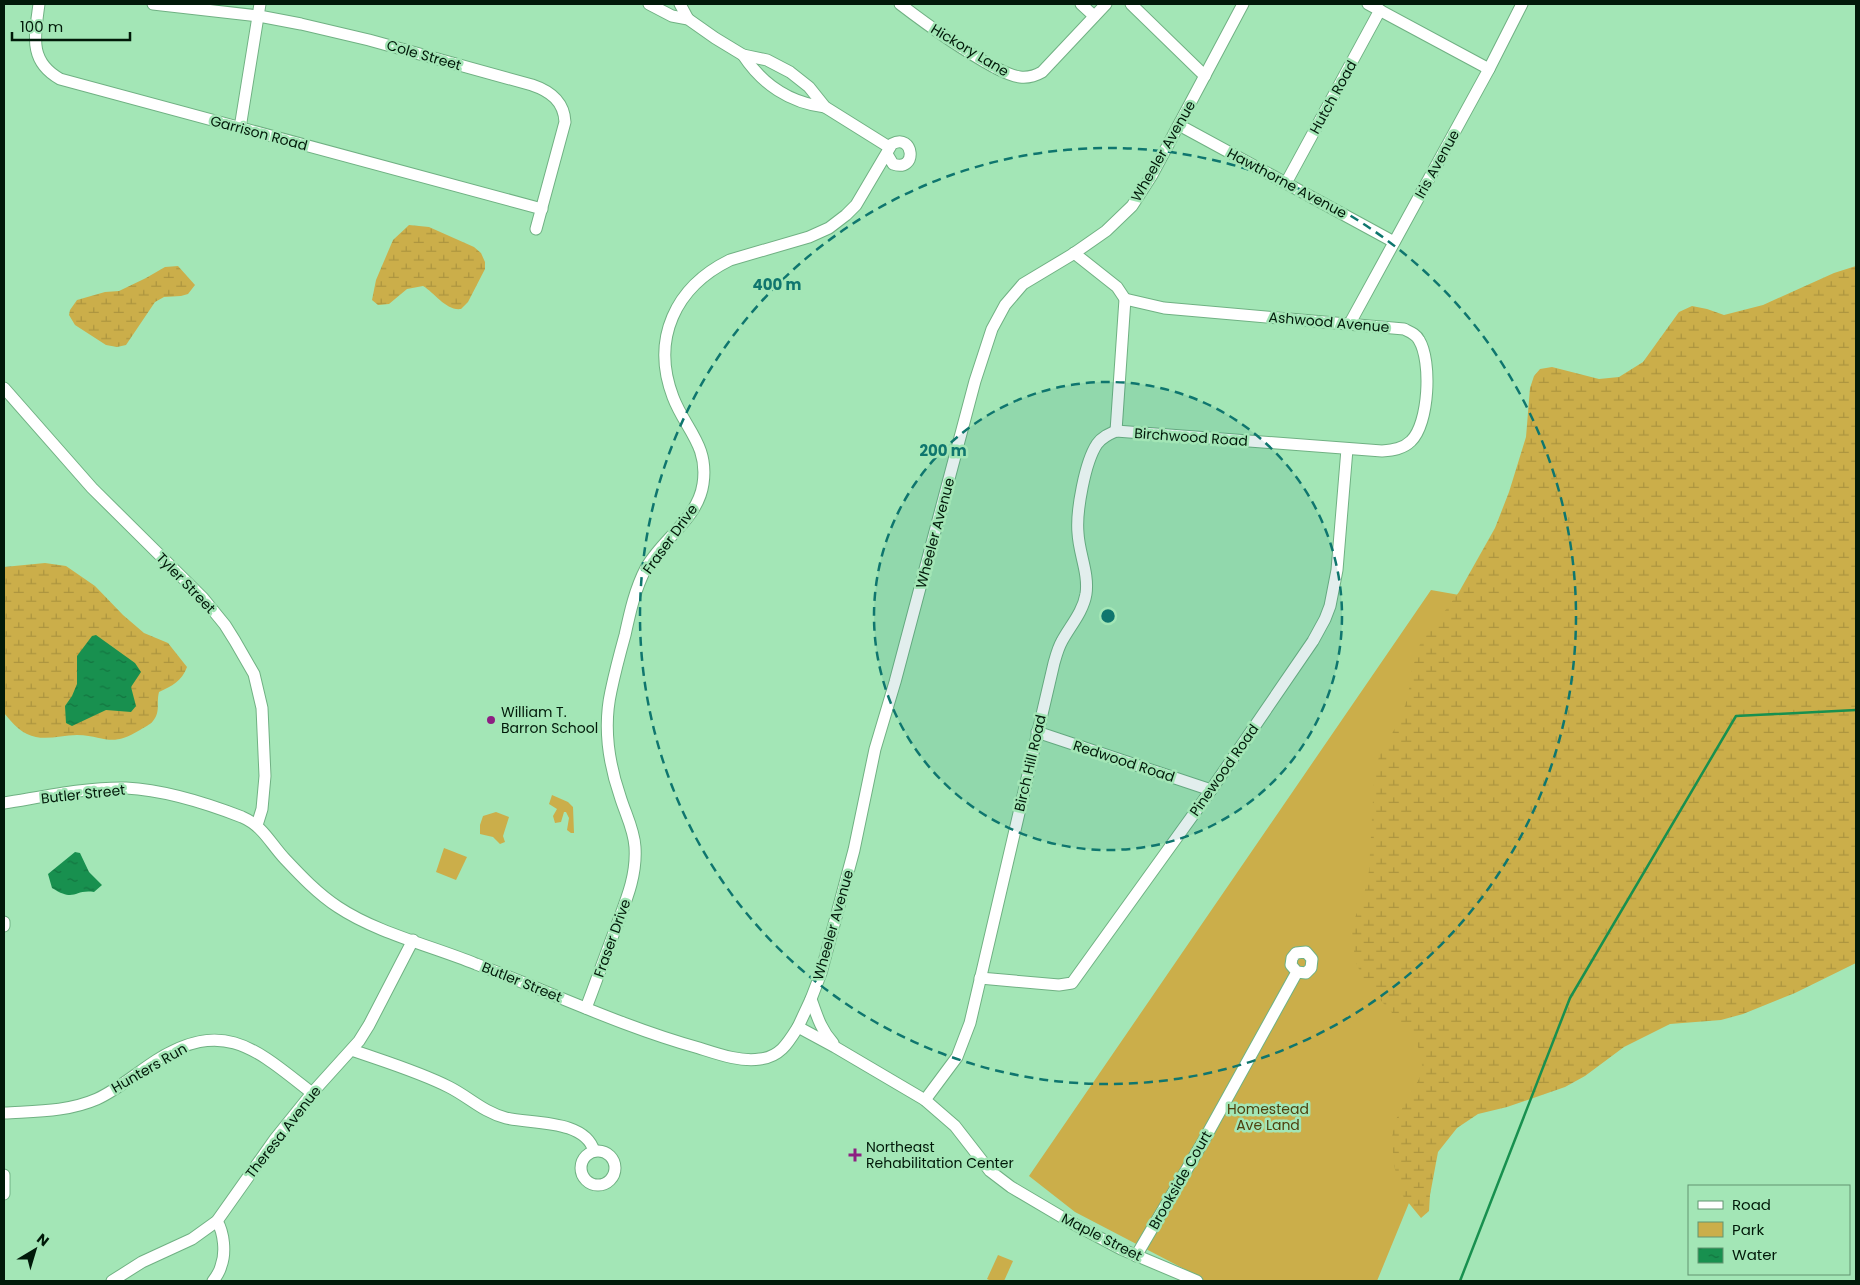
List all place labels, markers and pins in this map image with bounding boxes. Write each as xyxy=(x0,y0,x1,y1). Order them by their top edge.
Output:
centre of rings xyxy=(1099,607,1117,625)
place label: William T. Barron School xyxy=(501,702,598,738)
marker: William T. Barron School xyxy=(485,714,497,726)
place label: Northeast Rehabilitation Center xyxy=(866,1137,1014,1173)
marker: Northeast Rehabilitation Center xyxy=(848,1148,862,1162)

